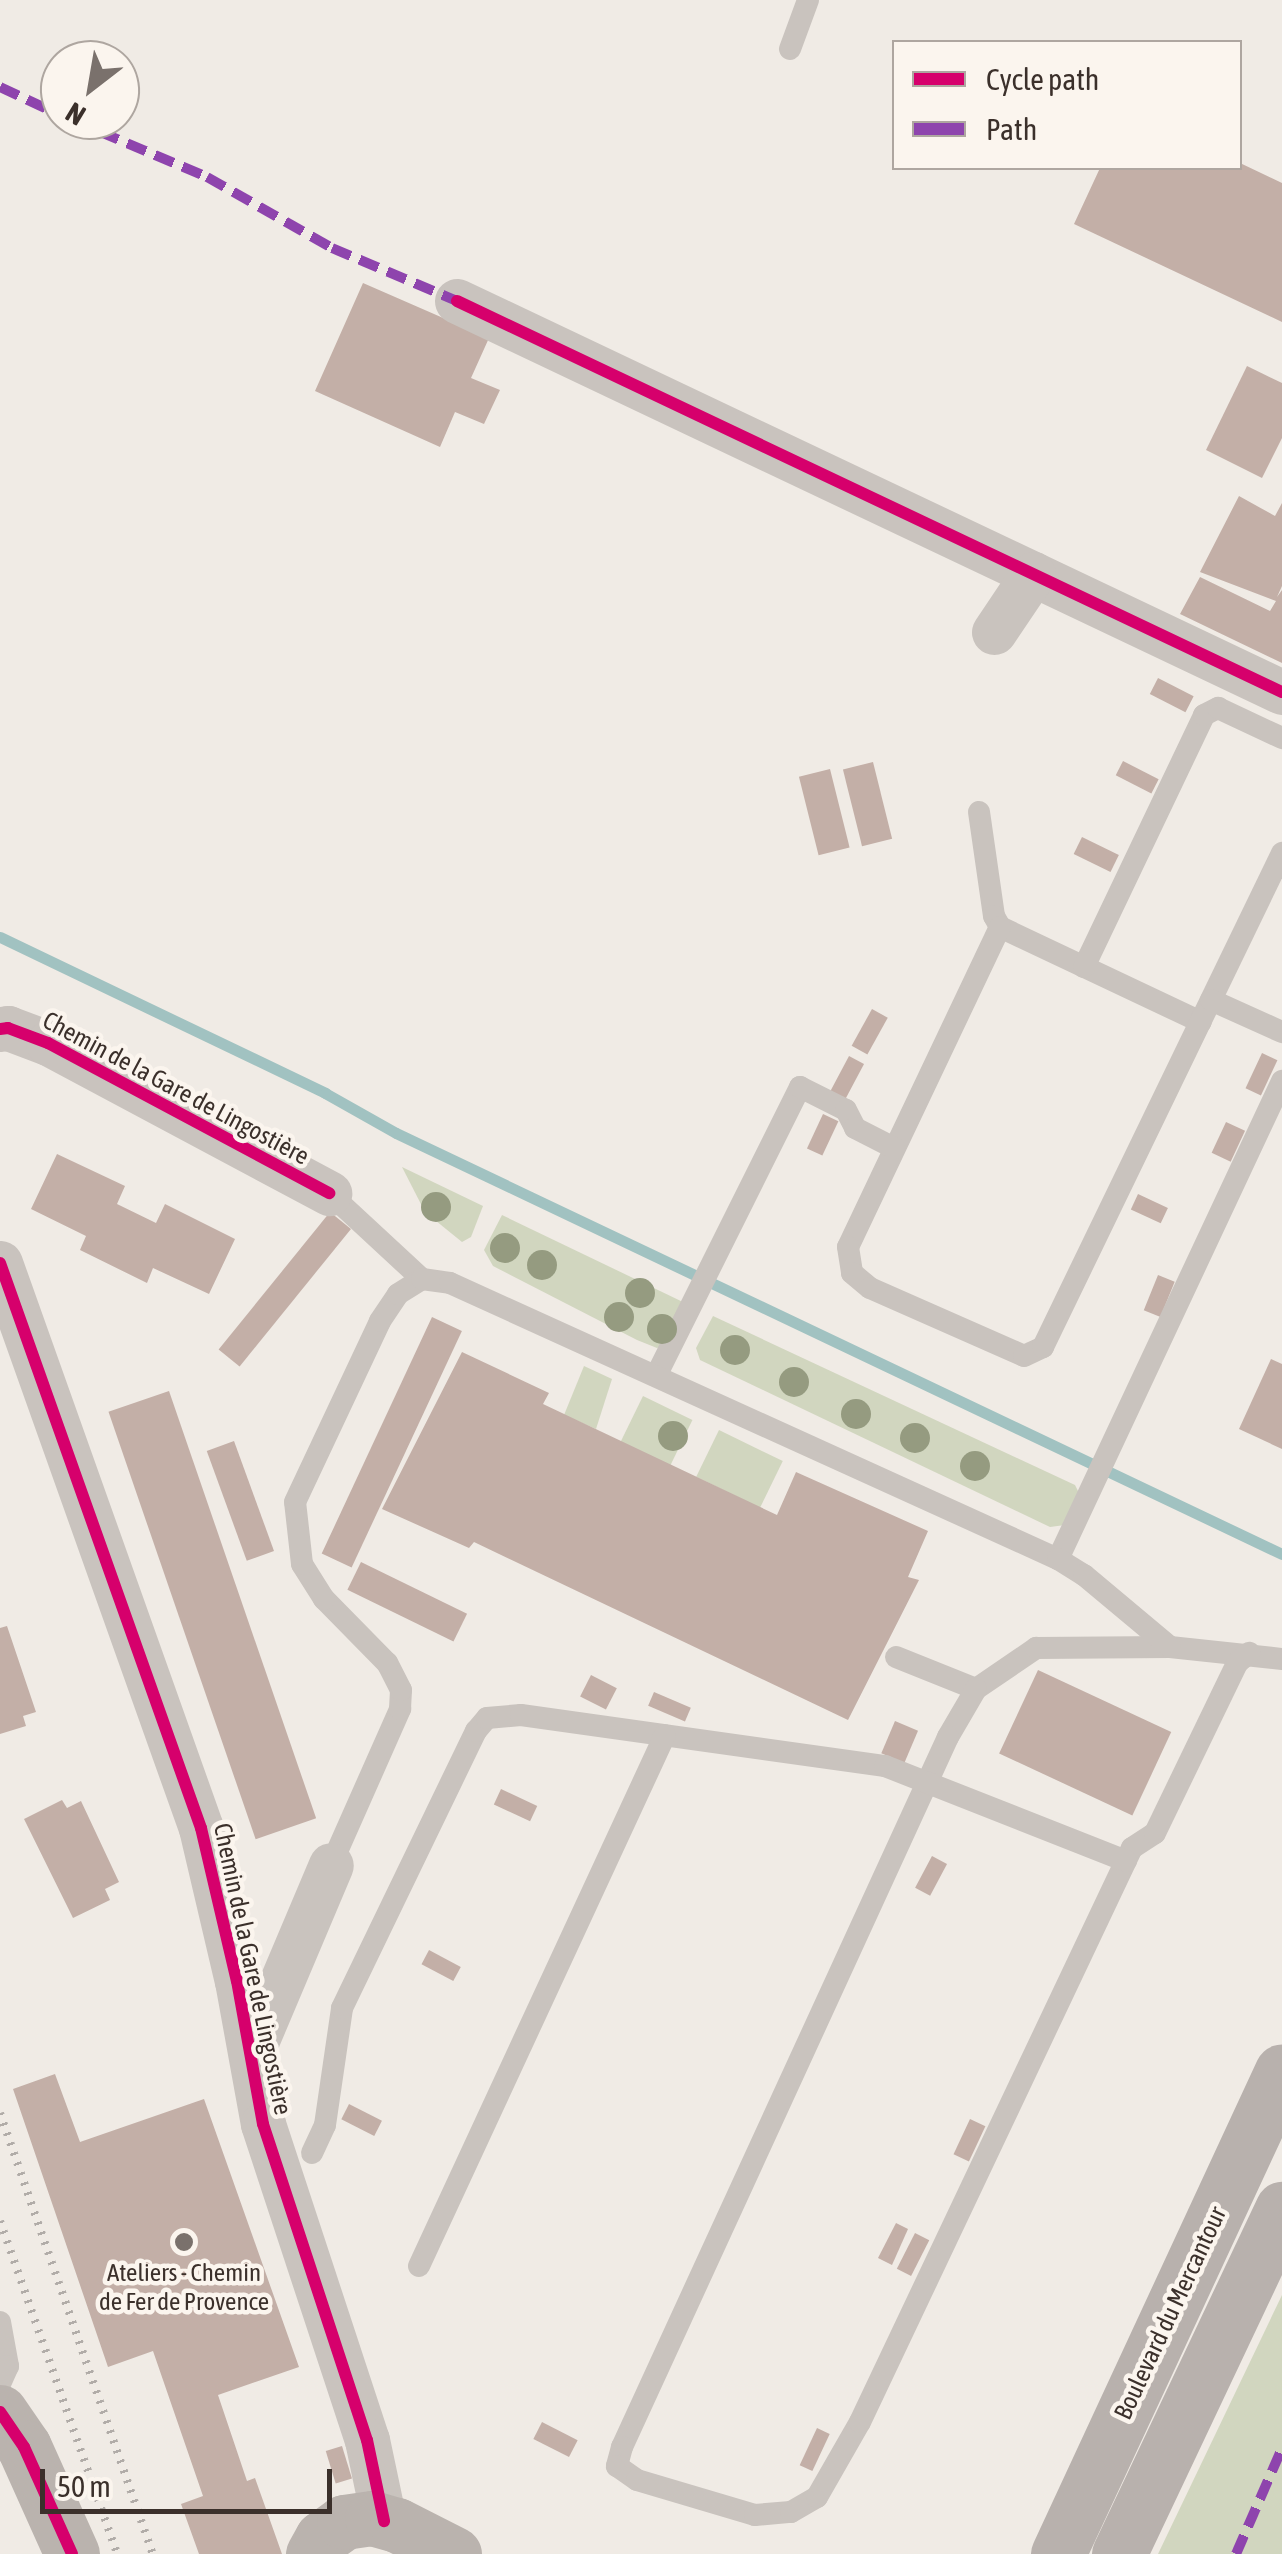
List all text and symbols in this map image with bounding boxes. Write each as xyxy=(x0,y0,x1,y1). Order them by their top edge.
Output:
north arrow xyxy=(40,40,140,140)
legend xyxy=(892,40,1242,170)
text: Cycle path xyxy=(986,62,1099,96)
text: N xyxy=(60,96,91,132)
text: Path xyxy=(986,112,1037,146)
street label: Chemin de la Gare de Lingostière xyxy=(38,1005,314,1171)
street label: Chemin de la Gare de Lingostière xyxy=(207,1820,299,2118)
street label: Boulevard du Mercantour xyxy=(1107,2202,1233,2424)
marker: Ateliers - Chemin de Fer de Provence xyxy=(173,2231,195,2253)
place label: Ateliers - Chemin de Fer de Provence xyxy=(99,2258,269,2317)
scale bar xyxy=(45,2449,338,2511)
text: 50 m xyxy=(57,2469,111,2503)

